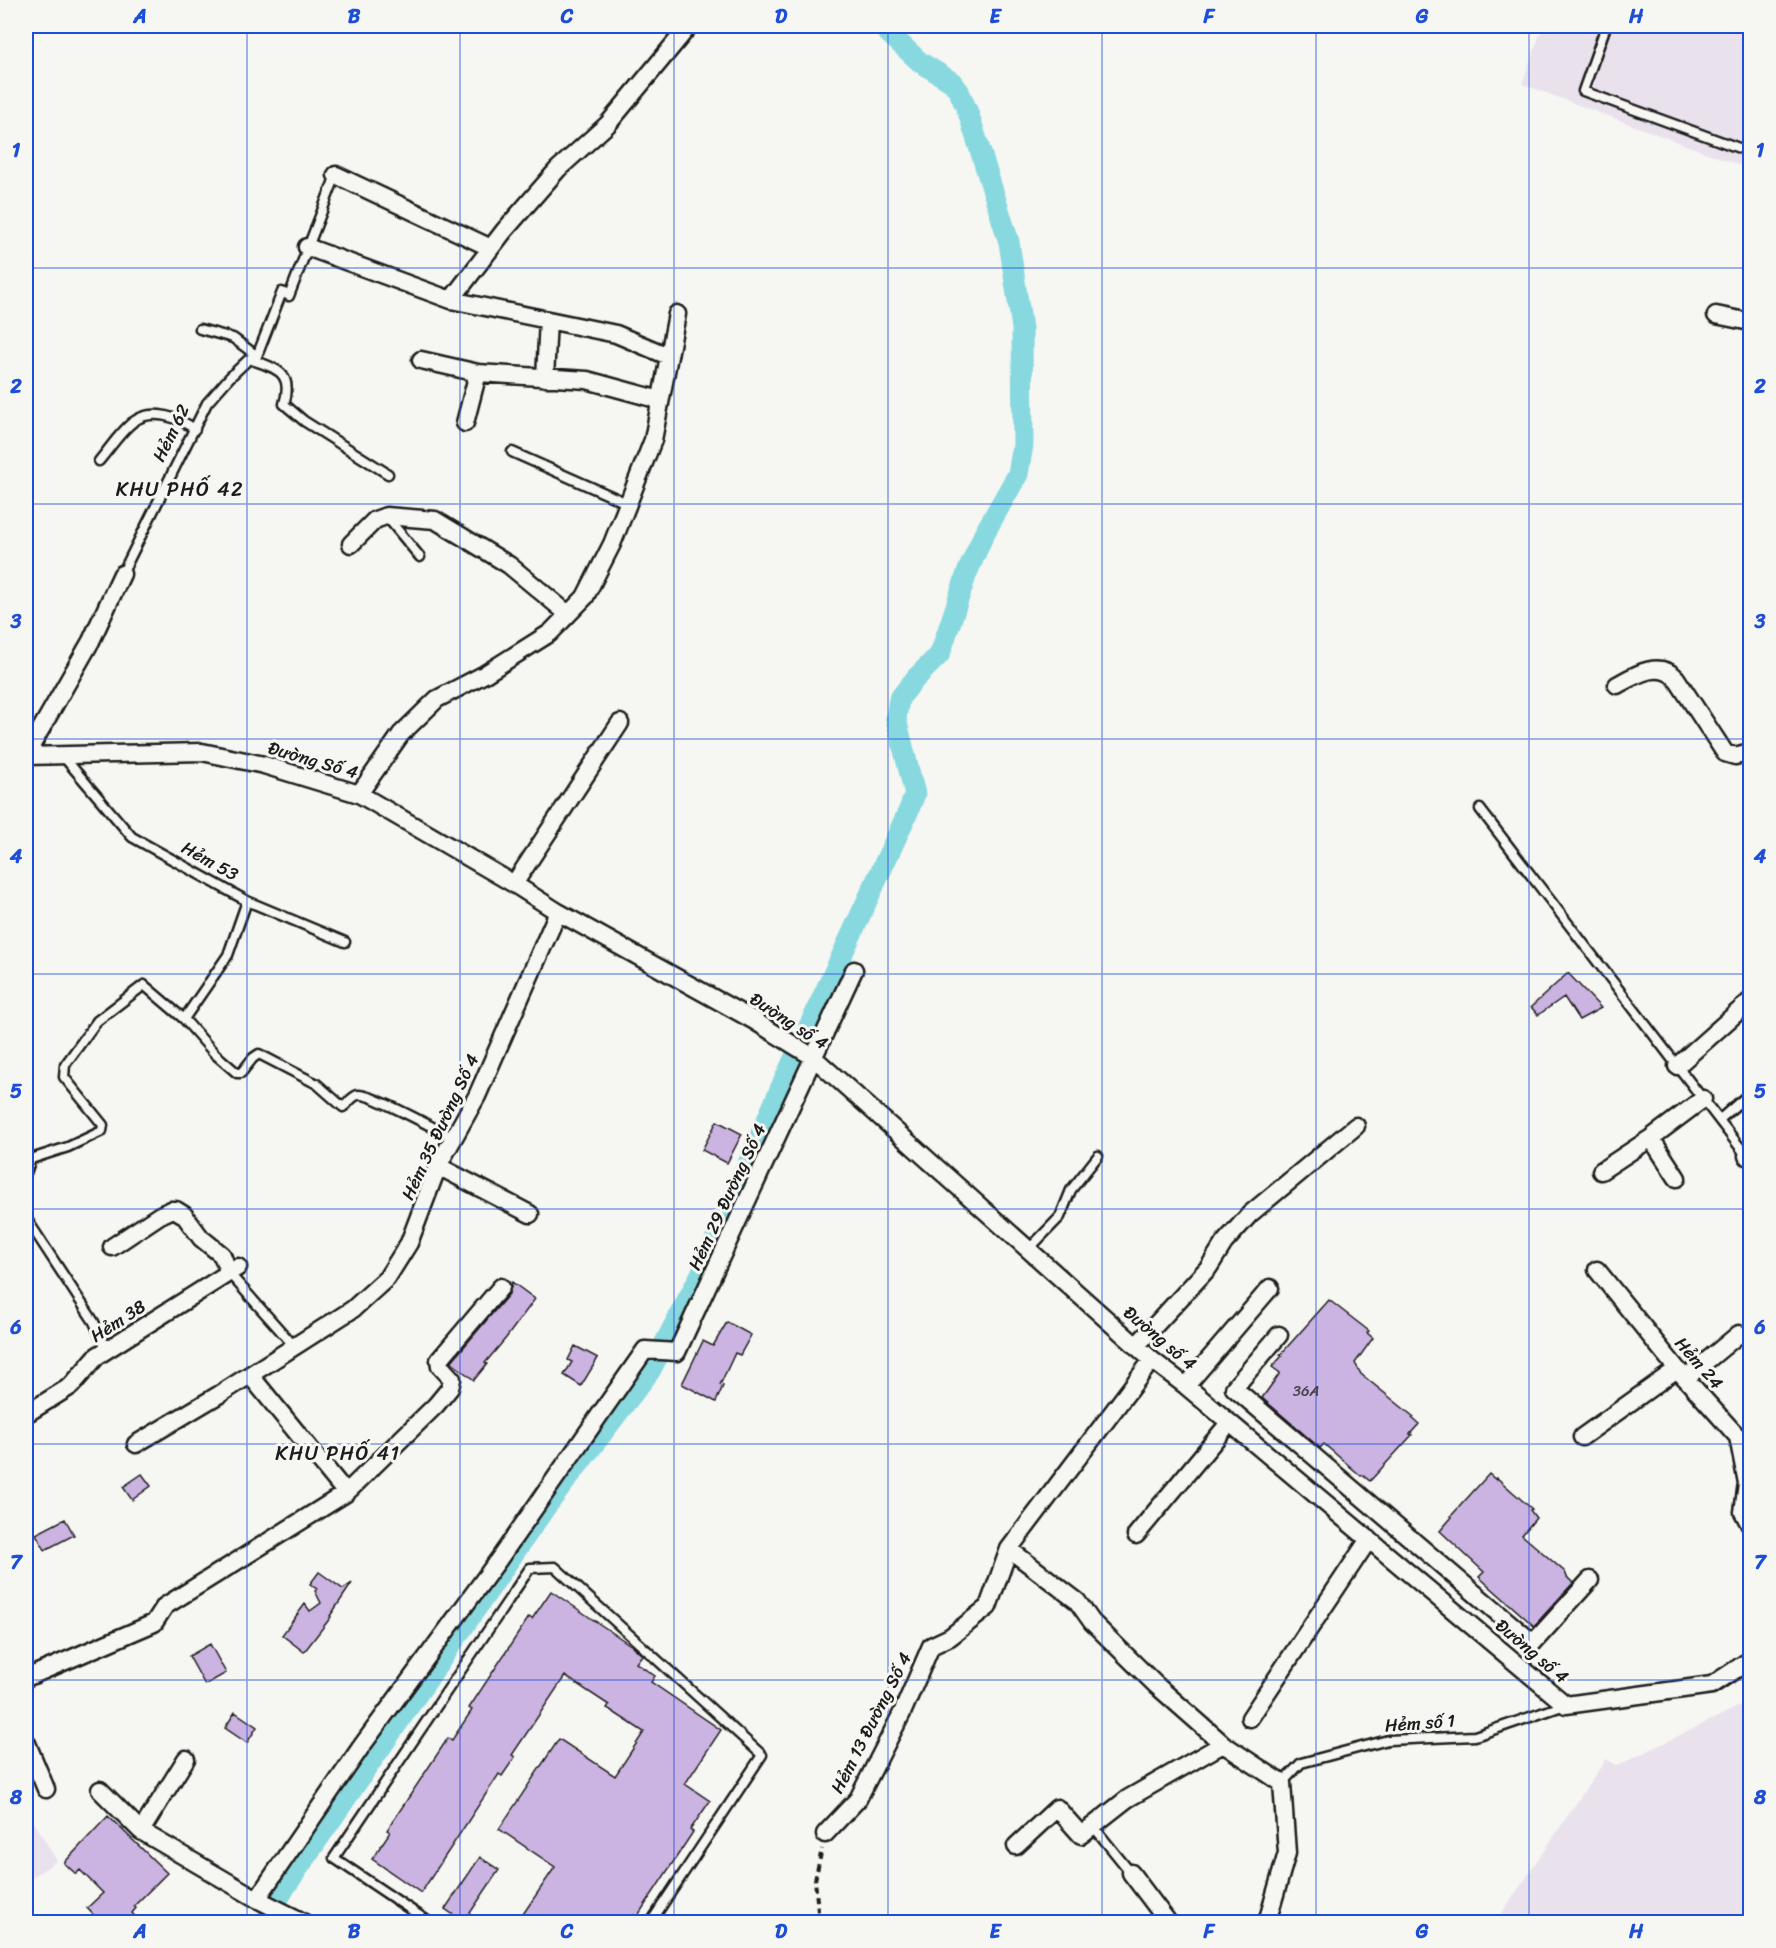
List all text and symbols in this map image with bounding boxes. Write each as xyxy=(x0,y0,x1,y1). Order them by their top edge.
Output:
text: A xyxy=(132,0,147,34)
text: B xyxy=(348,0,361,34)
text: C xyxy=(560,0,574,34)
text: D xyxy=(775,0,788,34)
text: E xyxy=(989,0,1002,34)
text: F xyxy=(1203,0,1216,34)
text: G xyxy=(1415,0,1429,34)
text: H xyxy=(1628,0,1644,34)
text: 1 xyxy=(12,133,21,168)
text: 1 xyxy=(1756,133,1765,168)
text: 2 xyxy=(9,369,22,404)
text: 2 xyxy=(1753,369,1766,404)
street label: Hẻm 62 xyxy=(143,399,199,467)
district label: KHU PHỐ 42 xyxy=(116,472,244,507)
text: 3 xyxy=(10,604,22,639)
text: 3 xyxy=(1754,604,1766,639)
street label: Đường Số 4 xyxy=(264,732,362,788)
street label: Hẻm 53 xyxy=(175,832,245,890)
text: 4 xyxy=(9,839,23,874)
text: 4 xyxy=(1753,839,1767,874)
street label: Đường số 4 xyxy=(743,983,835,1059)
street label: Hẻm 35 Đường Số 4 xyxy=(392,1048,488,1206)
text: 5 xyxy=(10,1074,22,1109)
text: 5 xyxy=(1754,1074,1766,1109)
street label: Hẻm 29 Đường Số 4 xyxy=(679,1118,775,1276)
street label: Hẻm 38 xyxy=(84,1291,153,1351)
street label: Đường số 4 xyxy=(1116,1297,1204,1379)
text: 6 xyxy=(9,1310,22,1345)
text: 6 xyxy=(1753,1310,1766,1345)
street label: Hẻm 24 xyxy=(1667,1329,1731,1397)
house number: 36A xyxy=(1293,1378,1319,1404)
district label: KHU PHỐ 41 xyxy=(275,1436,401,1471)
text: 7 xyxy=(10,1545,23,1580)
text: 7 xyxy=(1754,1545,1767,1580)
street label: Đường số 4 xyxy=(1488,1610,1576,1692)
street label: Hẻm 13 Đường Số 4 xyxy=(822,1647,920,1799)
street label: Hẻm số 1 xyxy=(1384,1705,1456,1741)
text: 8 xyxy=(9,1780,23,1815)
text: 8 xyxy=(1753,1780,1767,1815)
text: A xyxy=(132,1914,147,1948)
text: B xyxy=(348,1914,361,1948)
text: C xyxy=(560,1914,574,1948)
text: D xyxy=(775,1914,788,1948)
text: E xyxy=(989,1914,1002,1948)
text: F xyxy=(1203,1914,1216,1948)
text: G xyxy=(1415,1914,1429,1948)
text: H xyxy=(1628,1914,1644,1948)

